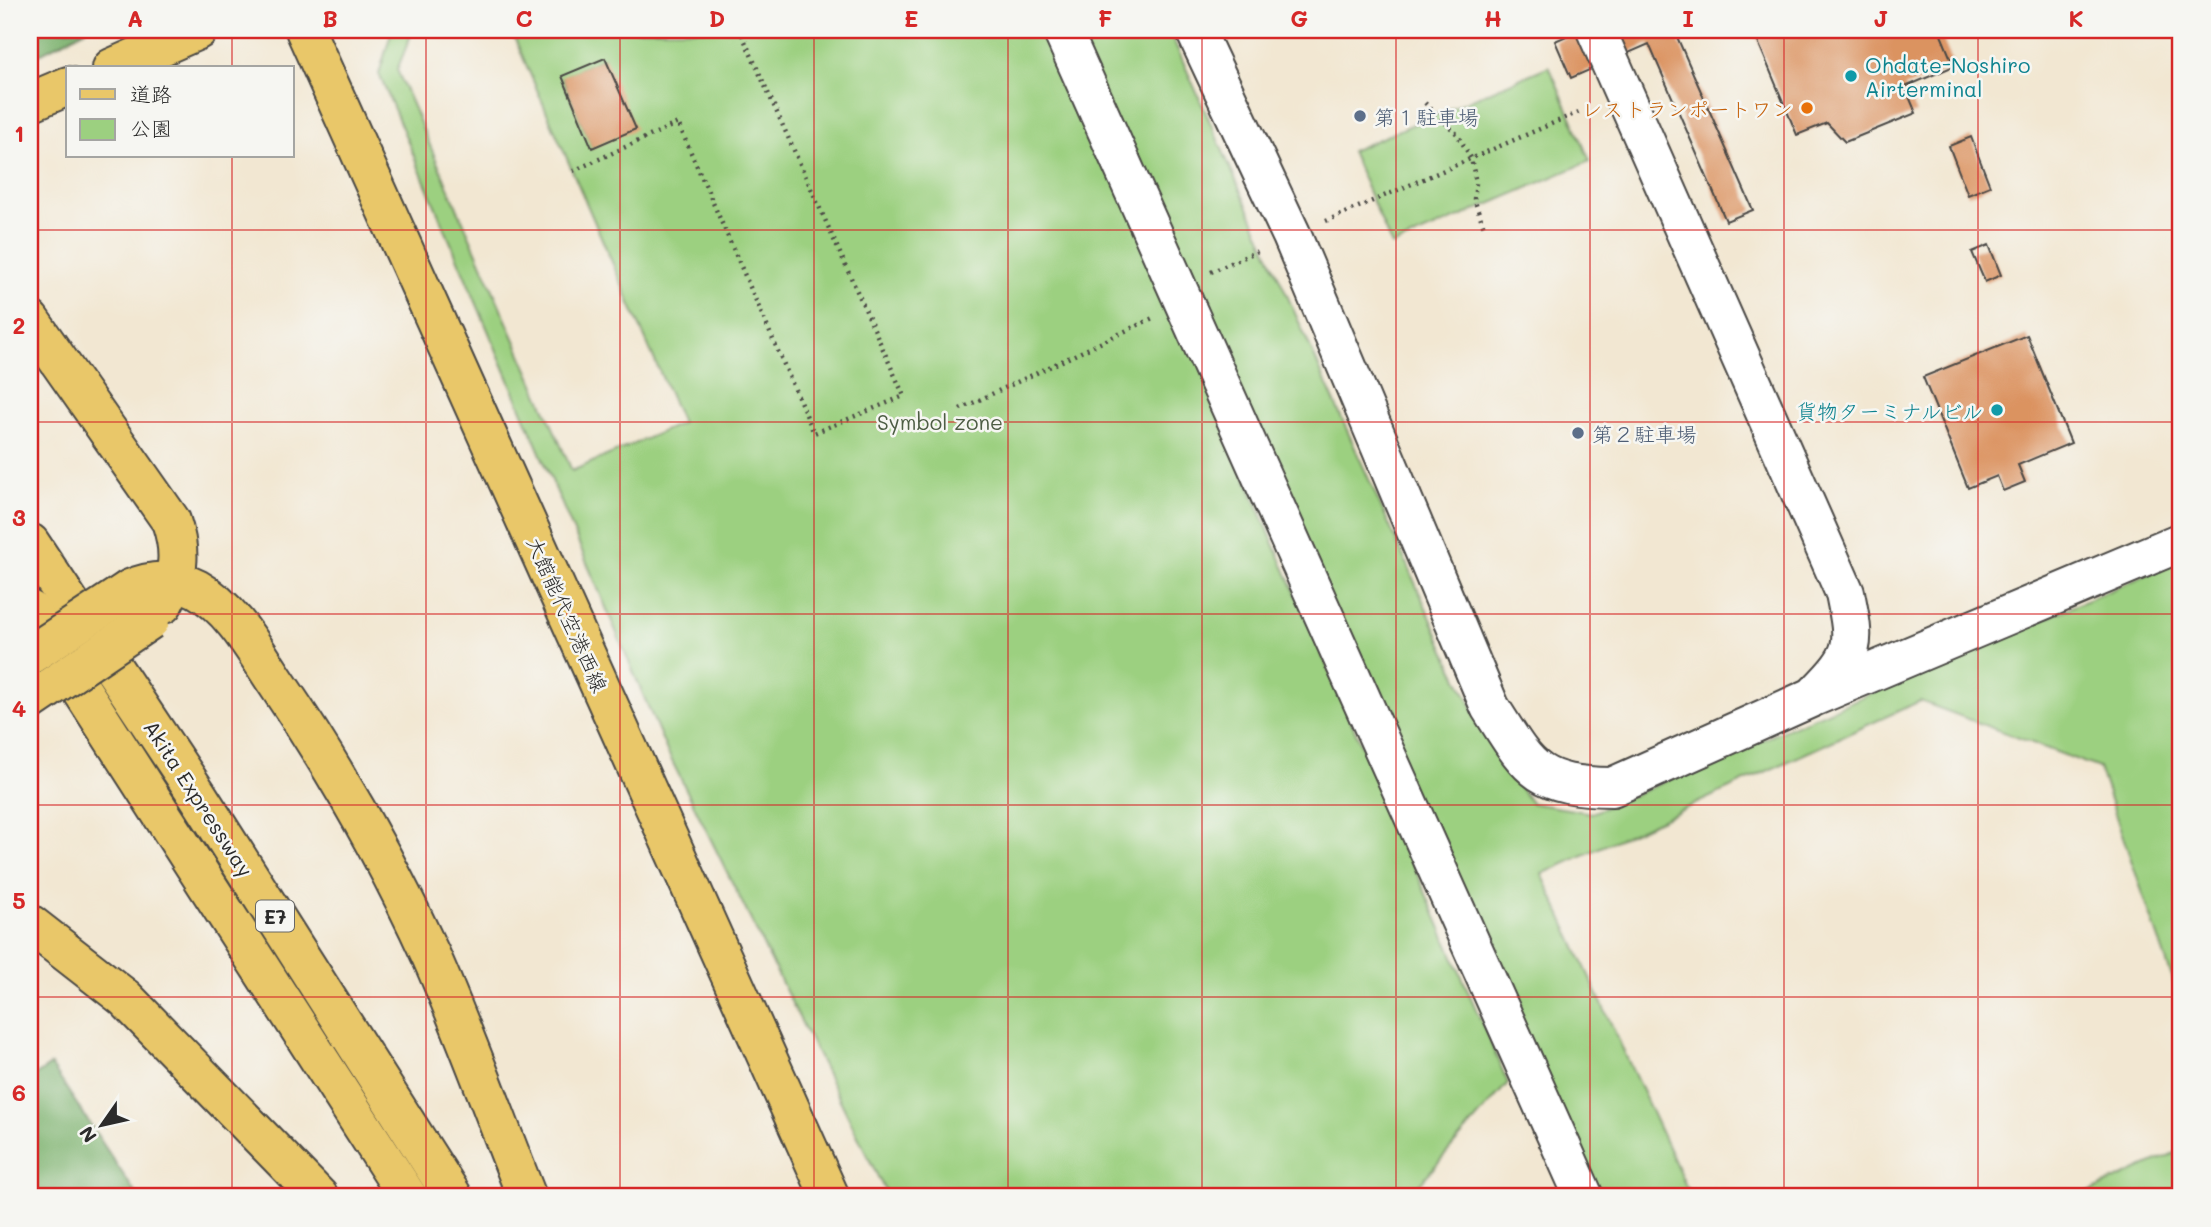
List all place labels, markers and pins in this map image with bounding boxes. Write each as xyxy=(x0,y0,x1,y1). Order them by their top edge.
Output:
place label: Ohdate-Noshiro Airterminal xyxy=(1865,51,2030,102)
marker: Ohdate-Noshiro Airterminal xyxy=(1843,68,1859,84)
place label: レストランポートワン xyxy=(1581,95,1793,122)
marker: レストランポートワン xyxy=(1799,100,1815,116)
place label: 第１駐車場 xyxy=(1374,103,1479,130)
marker: 第１駐車場 xyxy=(1352,108,1368,124)
place label: 貨物ターミナルビル xyxy=(1796,397,1983,424)
marker: 貨物ターミナルビル xyxy=(1989,402,2005,418)
place label: 第２駐車場 xyxy=(1592,420,1697,447)
marker: 第２駐車場 xyxy=(1570,425,1586,441)

